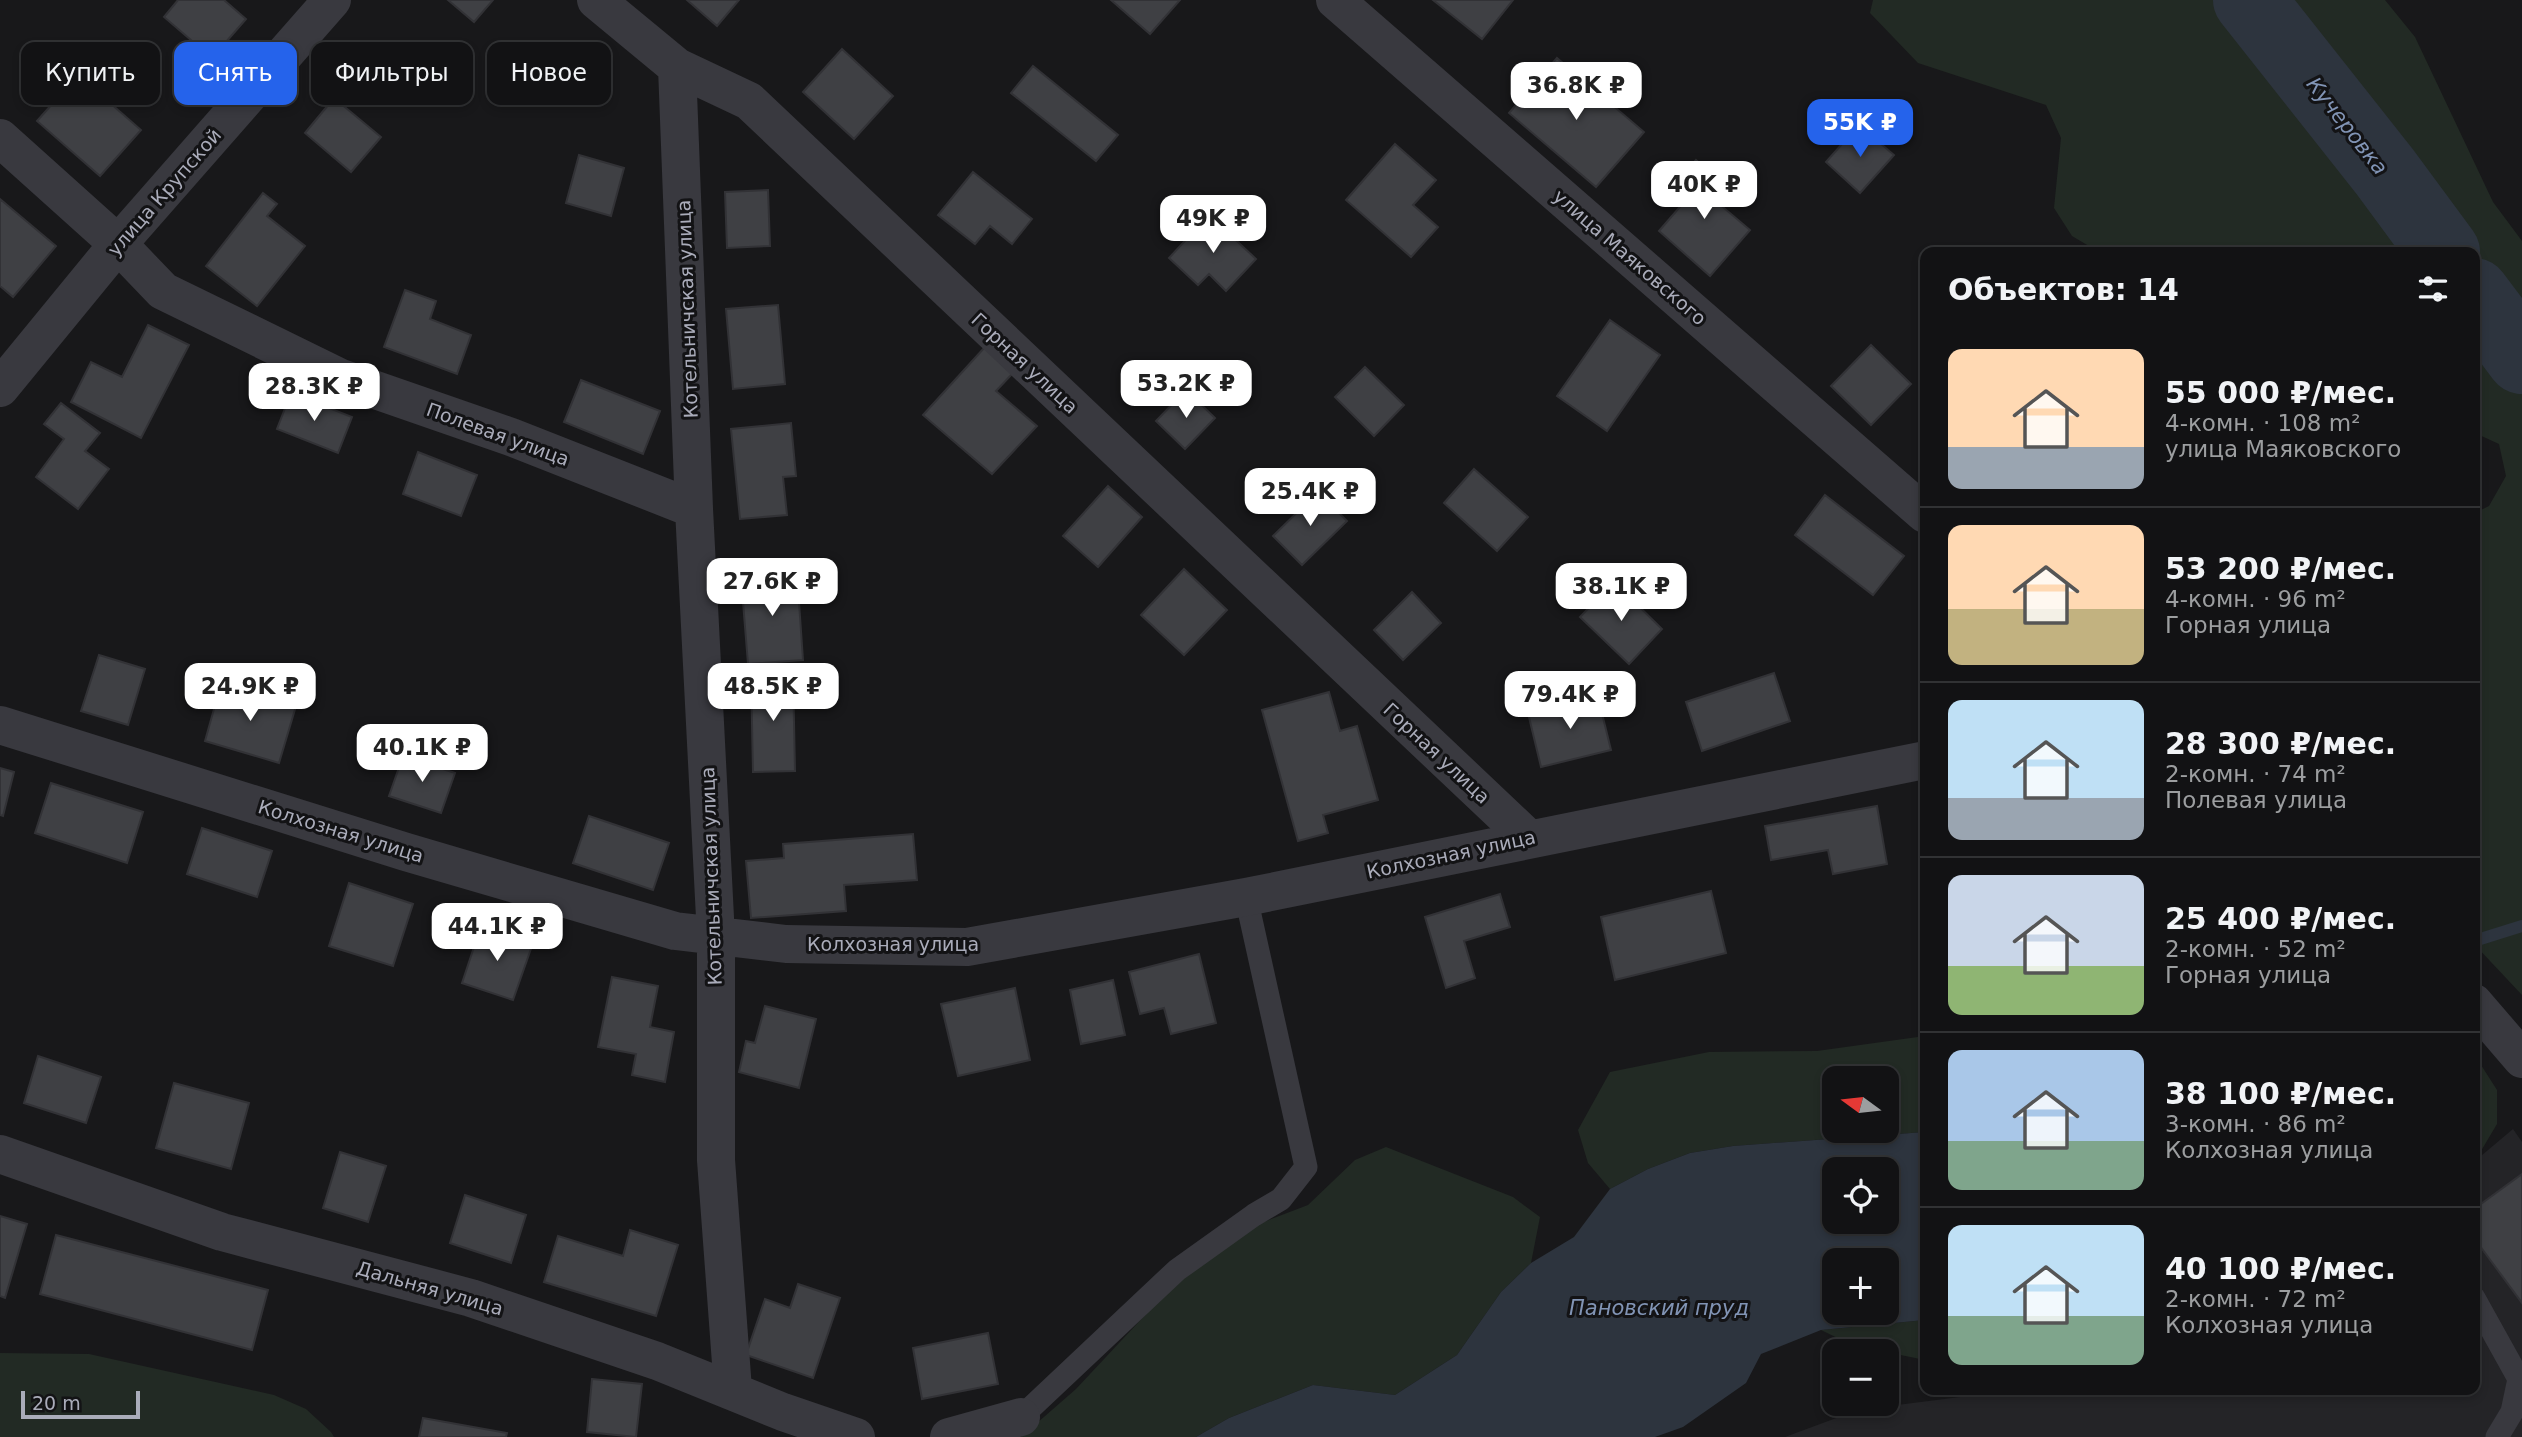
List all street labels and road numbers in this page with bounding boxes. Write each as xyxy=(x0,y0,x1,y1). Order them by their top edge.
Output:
street label: улица Крупской xyxy=(103,124,225,260)
street label: улица Маяковского xyxy=(1549,185,1711,329)
street label: Котельничская улица xyxy=(672,199,702,419)
street label: Горная улица xyxy=(967,308,1083,418)
street label: Полевая улица xyxy=(424,398,572,470)
street label: Горная улица xyxy=(1379,698,1495,808)
street label: Котельничская улица xyxy=(696,766,726,986)
street label: Колхозная улица xyxy=(256,795,426,867)
street label: Колхозная улица xyxy=(1365,825,1537,883)
street label: Колхозная улица xyxy=(807,933,979,955)
street label: Дальняя улица xyxy=(354,1257,506,1319)

